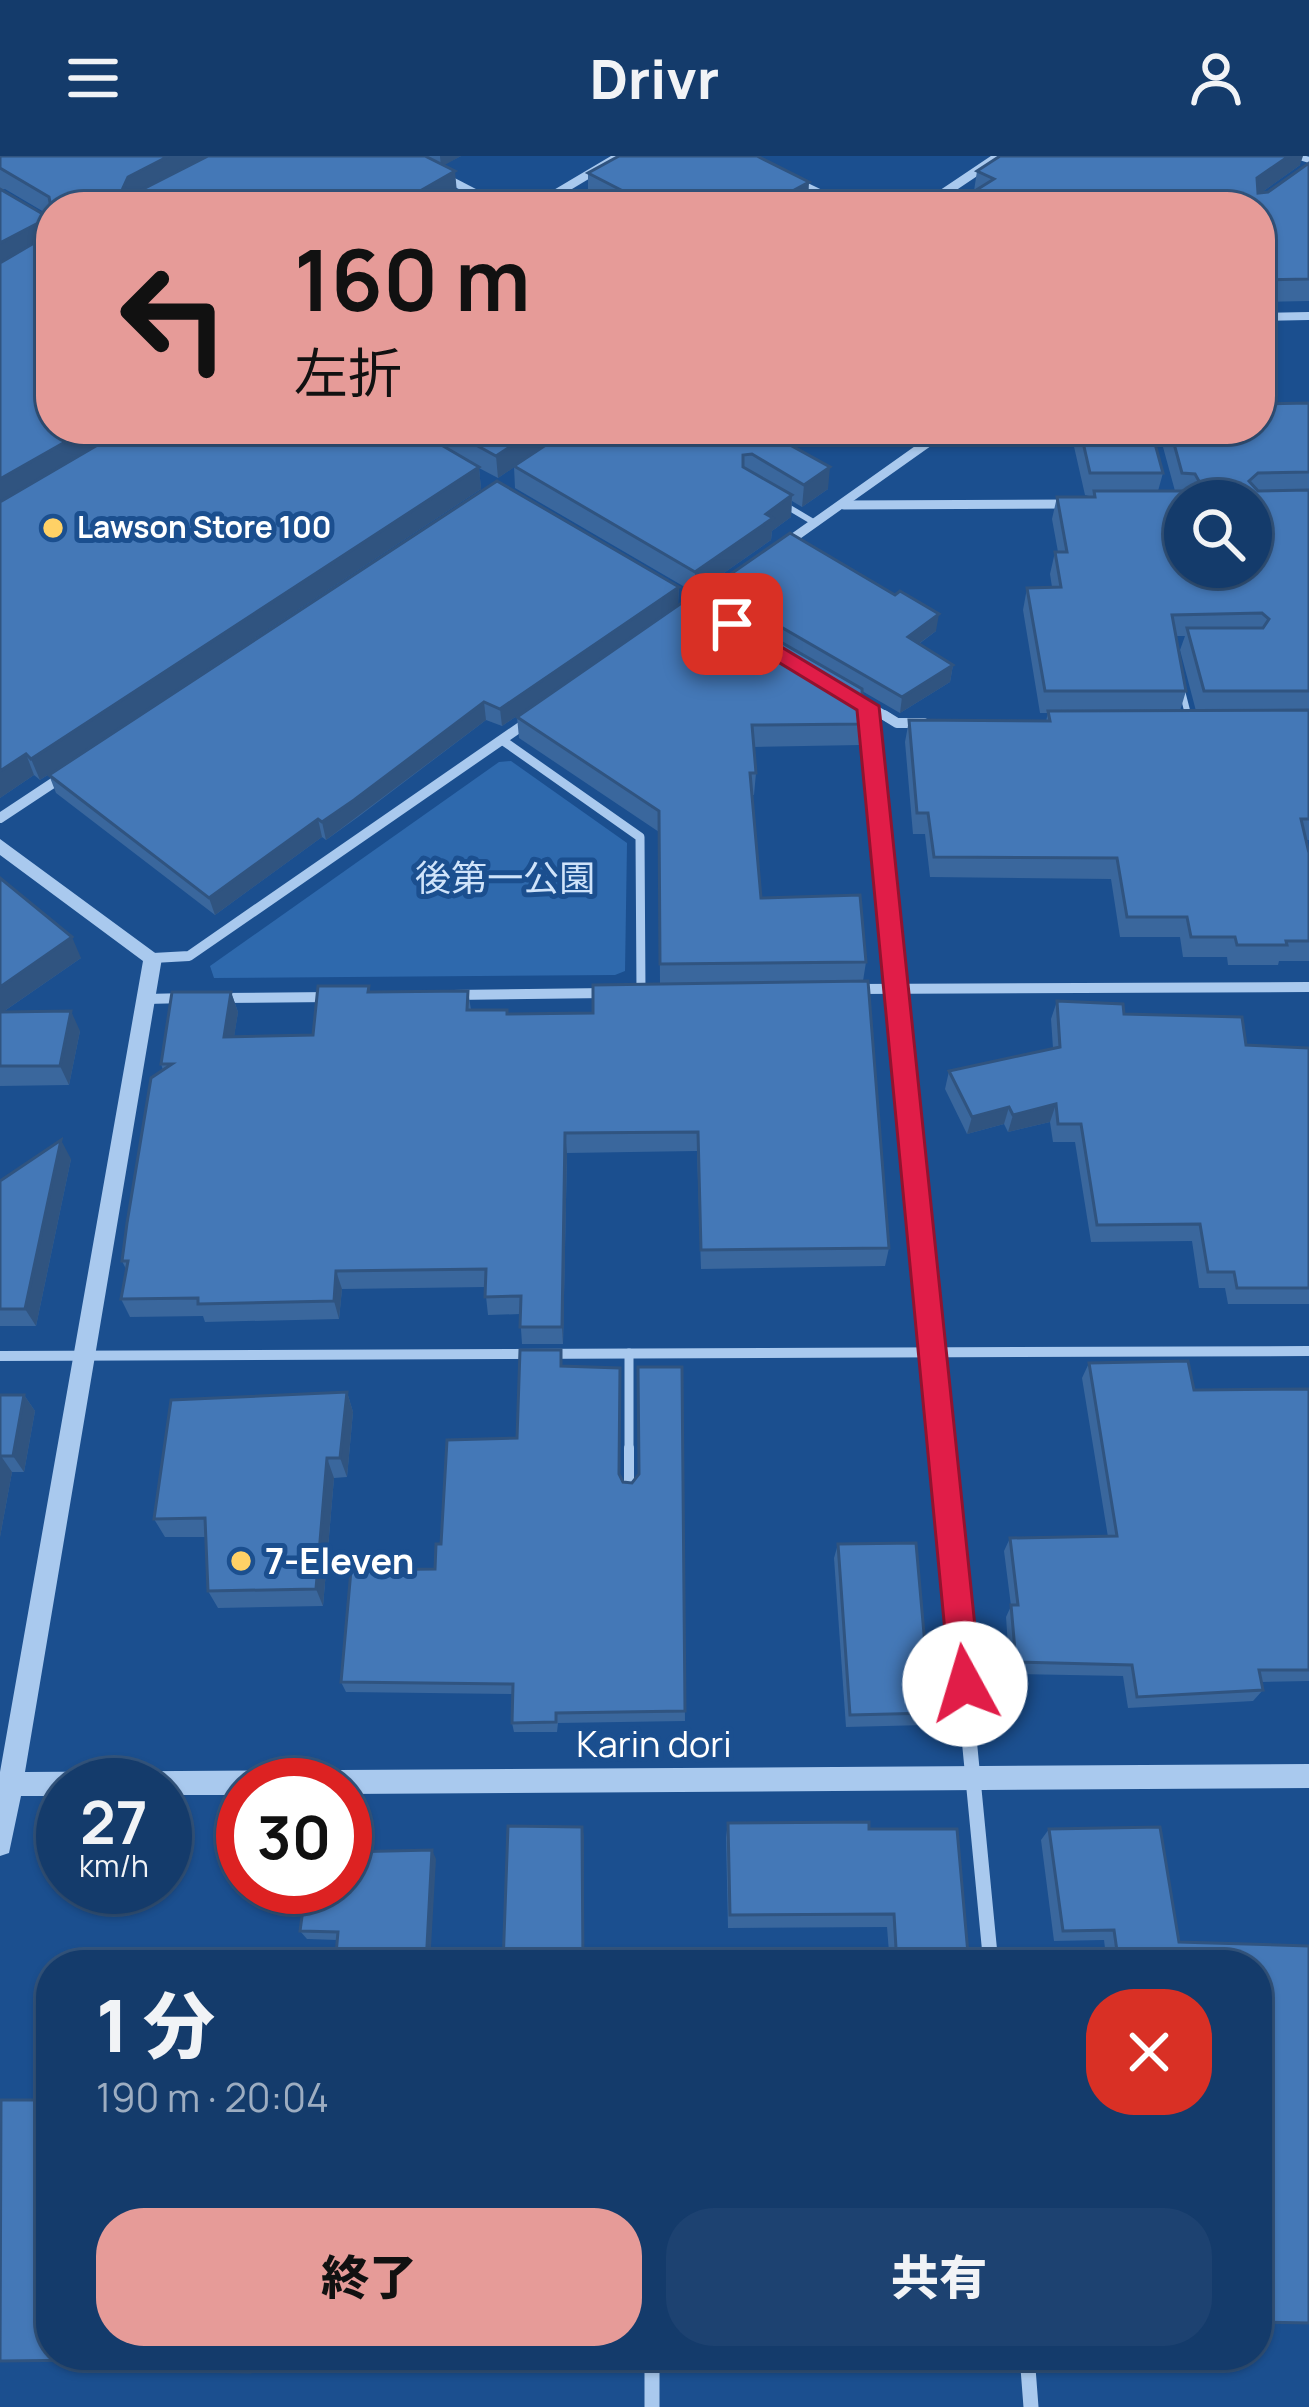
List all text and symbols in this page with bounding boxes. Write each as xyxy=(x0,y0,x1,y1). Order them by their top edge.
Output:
text: Drivr xyxy=(590,41,719,115)
icon: menu xyxy=(60,45,126,111)
icon: person xyxy=(1183,45,1249,111)
text: 160 m xyxy=(294,221,531,336)
icon: left xyxy=(96,240,252,396)
text: 左折 xyxy=(294,335,402,409)
map controls xyxy=(1164,480,1272,588)
button: search xyxy=(1164,480,1272,588)
place label: Lawson Store 100 xyxy=(77,506,332,547)
marker: Lawson Store 100 xyxy=(40,515,66,541)
pin xyxy=(681,573,783,675)
icon: arrive xyxy=(699,591,765,657)
park label: 後第一公園 xyxy=(415,853,595,902)
place label: 7-Eleven xyxy=(265,1536,414,1585)
marker: 7-Eleven xyxy=(228,1548,254,1574)
position arrow xyxy=(902,1621,1028,1747)
street label: Karin dori xyxy=(576,1719,732,1768)
speed limit sign: 30 xyxy=(216,1758,372,1914)
text: 27 xyxy=(80,1780,148,1862)
text: km/h xyxy=(79,1845,149,1886)
text: 1 分 xyxy=(96,1975,215,2074)
button: close xyxy=(1086,1989,1212,2115)
text: 190 m · 20:04 xyxy=(96,2070,329,2124)
button: 終了 xyxy=(96,2208,642,2346)
button: 共有 xyxy=(666,2208,1212,2346)

